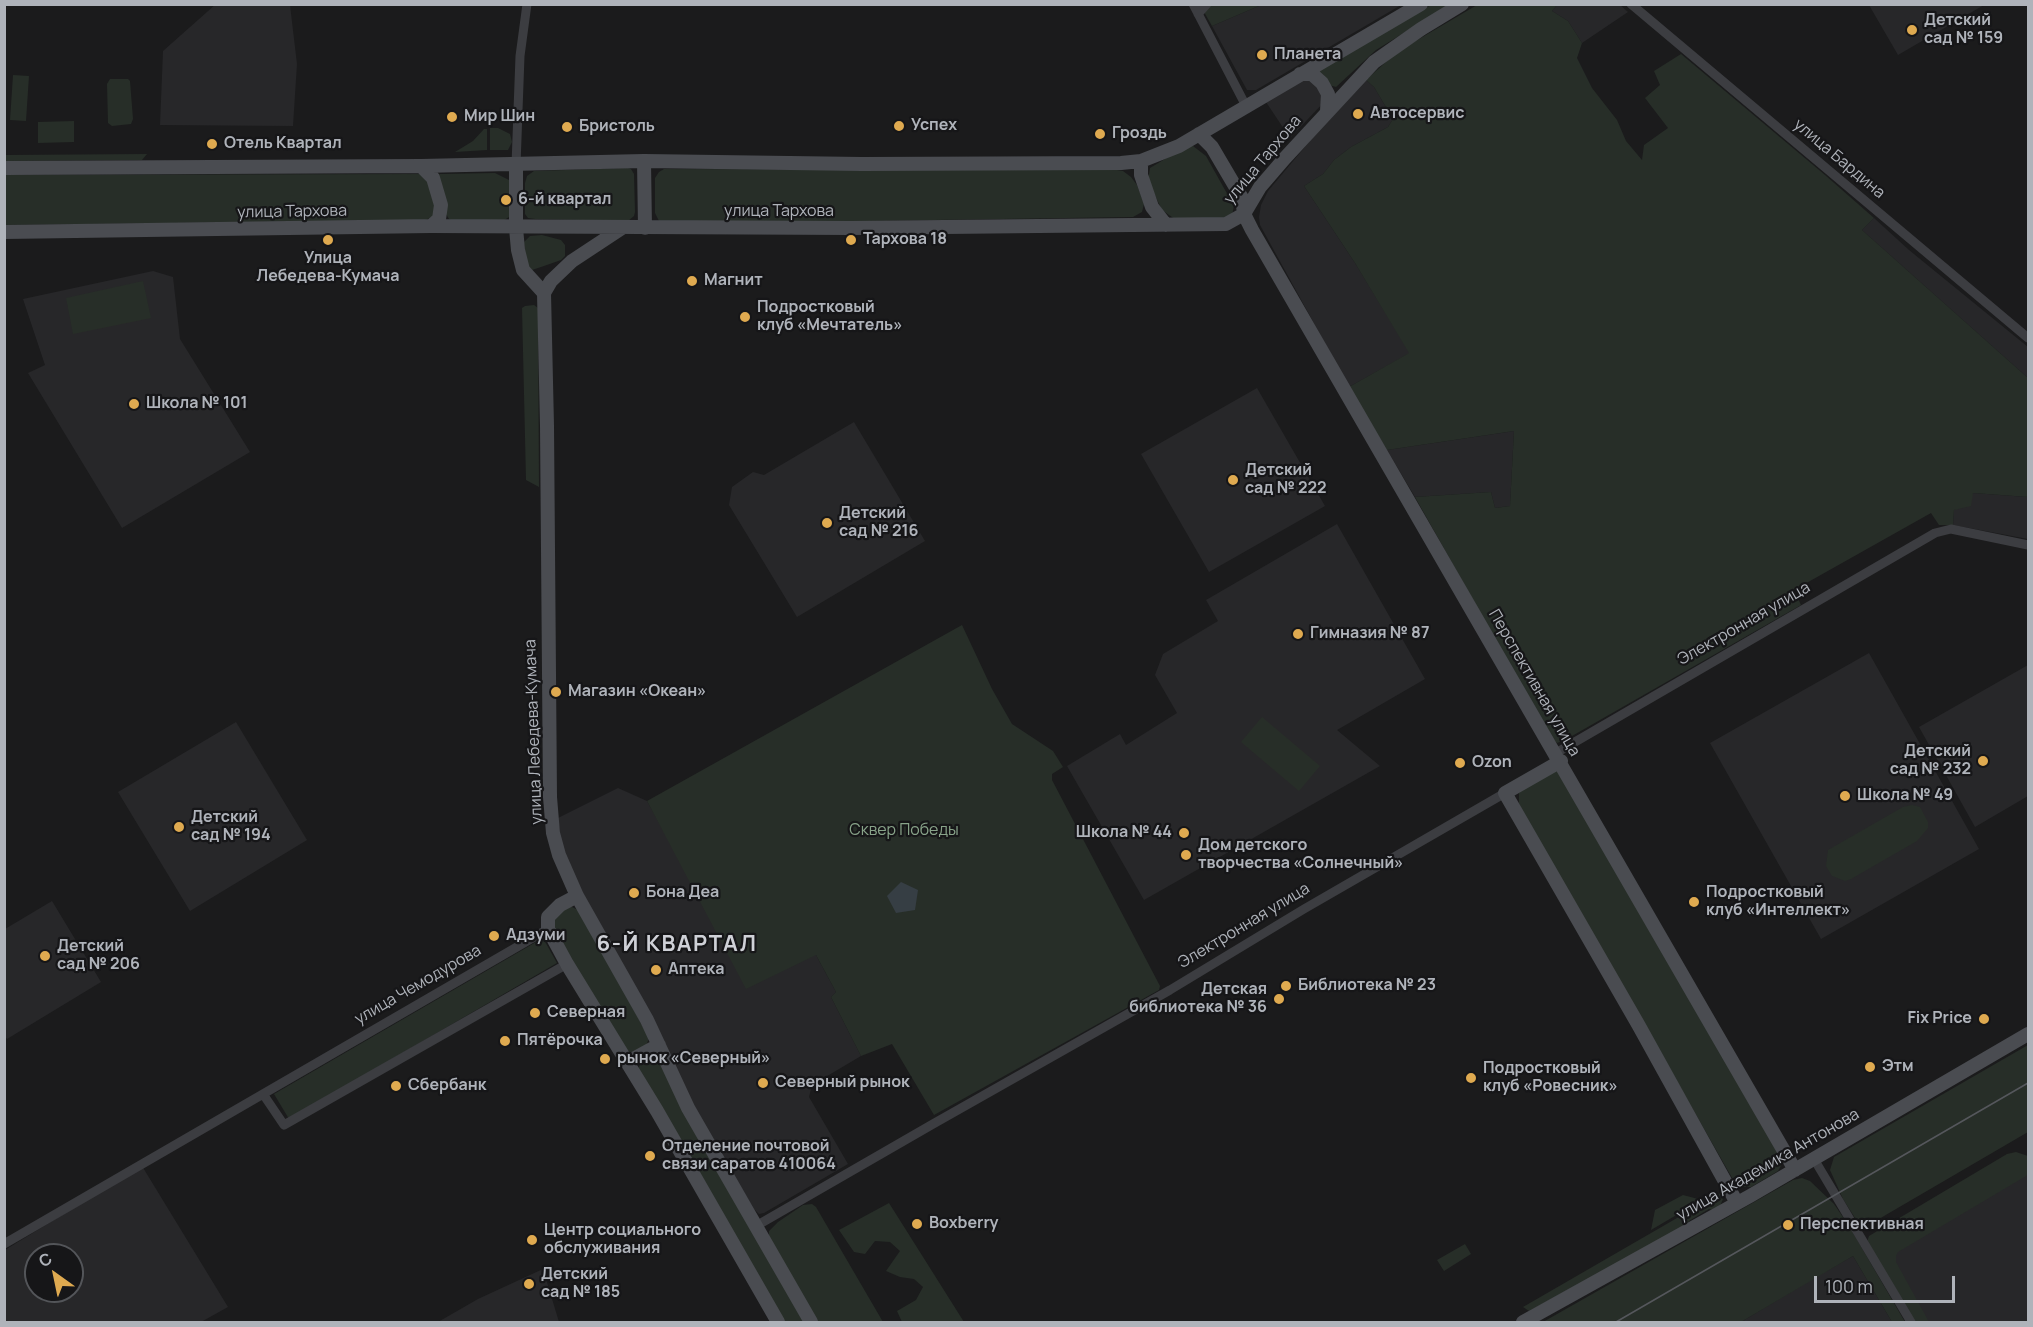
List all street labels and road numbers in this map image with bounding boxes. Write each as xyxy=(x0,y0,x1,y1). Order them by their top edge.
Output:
street label: улица Тархова xyxy=(1220,112,1306,208)
street label: улица Бардина xyxy=(1789,115,1889,203)
street label: улица Тархова xyxy=(237,201,347,223)
street label: улица Тархова xyxy=(724,202,834,222)
street label: Электронная улица xyxy=(1674,578,1814,670)
street label: Перспективная улица xyxy=(1484,606,1584,760)
street label: улица Лебедева-Кумача xyxy=(521,639,547,825)
street label: Электронная улица xyxy=(1175,879,1313,973)
street label: улица Чемодурова xyxy=(351,941,485,1029)
street label: улица Академика Антонова xyxy=(1673,1105,1863,1225)

